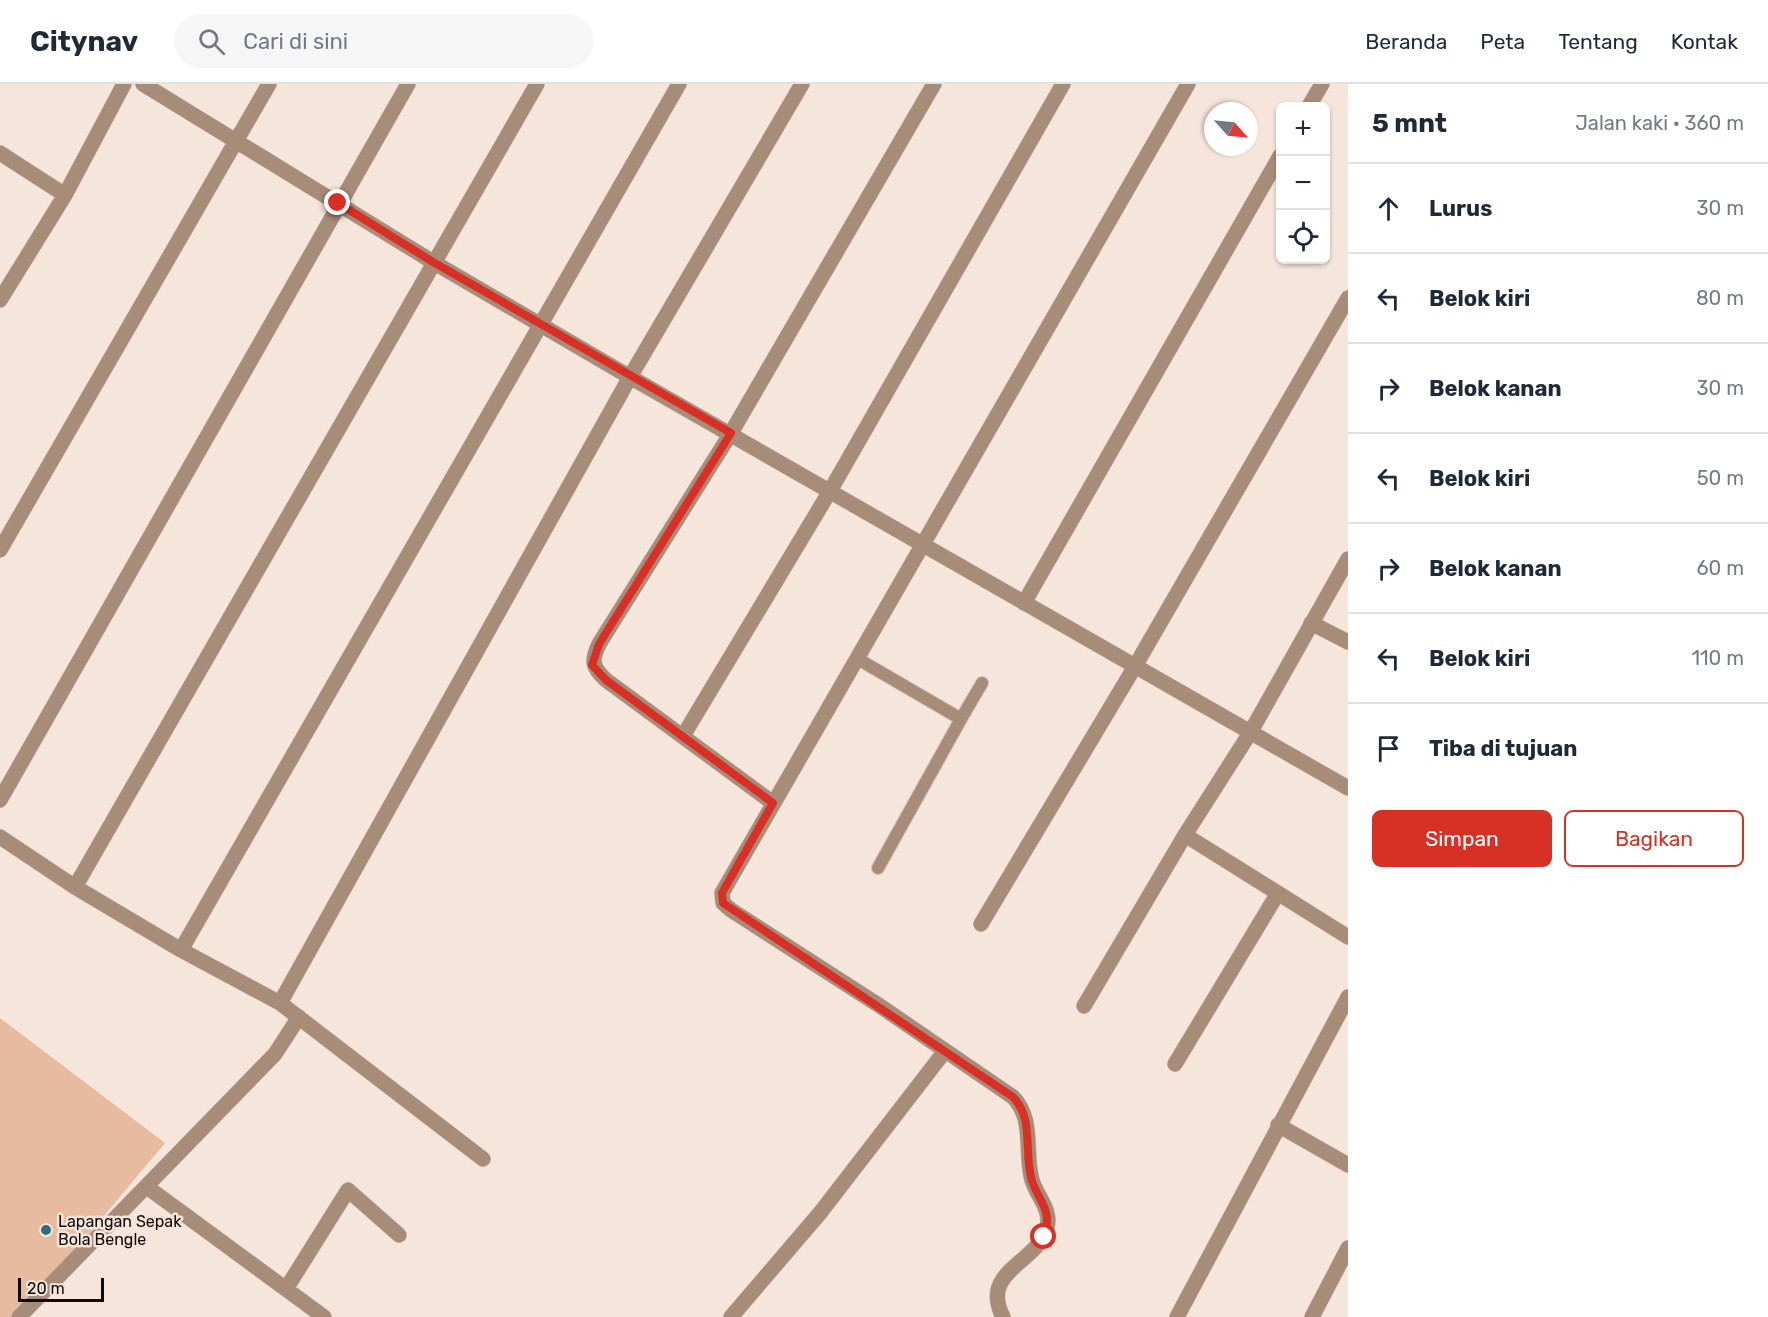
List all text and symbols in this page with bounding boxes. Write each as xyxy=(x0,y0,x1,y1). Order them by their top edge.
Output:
search box xyxy=(174,14,594,68)
text: Citynav xyxy=(30,25,138,58)
icon: search xyxy=(195,25,228,58)
text: Cari di sini xyxy=(243,28,348,55)
text: Beranda xyxy=(1365,29,1447,54)
text: Peta xyxy=(1480,29,1525,54)
text: Tentang xyxy=(1558,29,1638,54)
text: Kontak xyxy=(1671,29,1738,54)
north arrow xyxy=(1204,102,1258,156)
map controls xyxy=(1276,102,1330,264)
button: + xyxy=(1276,102,1330,156)
text: 5 mnt xyxy=(1372,108,1447,139)
text: Jalan kaki · 360 m xyxy=(1575,111,1744,135)
button: − xyxy=(1276,156,1330,210)
route end xyxy=(324,189,350,215)
icon: ahead xyxy=(1372,192,1405,225)
text: Lurus xyxy=(1429,195,1492,222)
text: 30 m xyxy=(1697,196,1744,220)
button: locate xyxy=(1276,210,1330,264)
icon: left xyxy=(1372,282,1405,315)
text: Belok kiri xyxy=(1429,285,1530,312)
text: 80 m xyxy=(1696,286,1744,310)
icon: right xyxy=(1372,372,1405,405)
text: Belok kanan xyxy=(1429,375,1562,402)
text: 30 m xyxy=(1697,376,1744,400)
icon: left xyxy=(1372,462,1405,495)
text: Belok kiri xyxy=(1429,465,1530,492)
text: 50 m xyxy=(1697,466,1744,490)
icon: right xyxy=(1372,552,1405,585)
text: Belok kanan xyxy=(1429,555,1562,582)
text: 60 m xyxy=(1697,556,1744,580)
icon: left xyxy=(1372,642,1405,675)
text: Belok kiri xyxy=(1429,645,1530,672)
text: 110 m xyxy=(1692,646,1744,670)
icon: arrive xyxy=(1372,732,1405,765)
text: Tiba di tujuan xyxy=(1429,735,1577,762)
button: Simpan xyxy=(1372,810,1552,867)
button: Bagikan xyxy=(1564,810,1744,867)
place label: Lapangan Sepak Bola Bengle xyxy=(58,1212,182,1249)
marker: Lapangan Sepak Bola Bengle xyxy=(39,1223,53,1237)
route start xyxy=(1030,1223,1056,1249)
scale bar xyxy=(18,1275,104,1302)
text: 20 m xyxy=(27,1279,65,1298)

